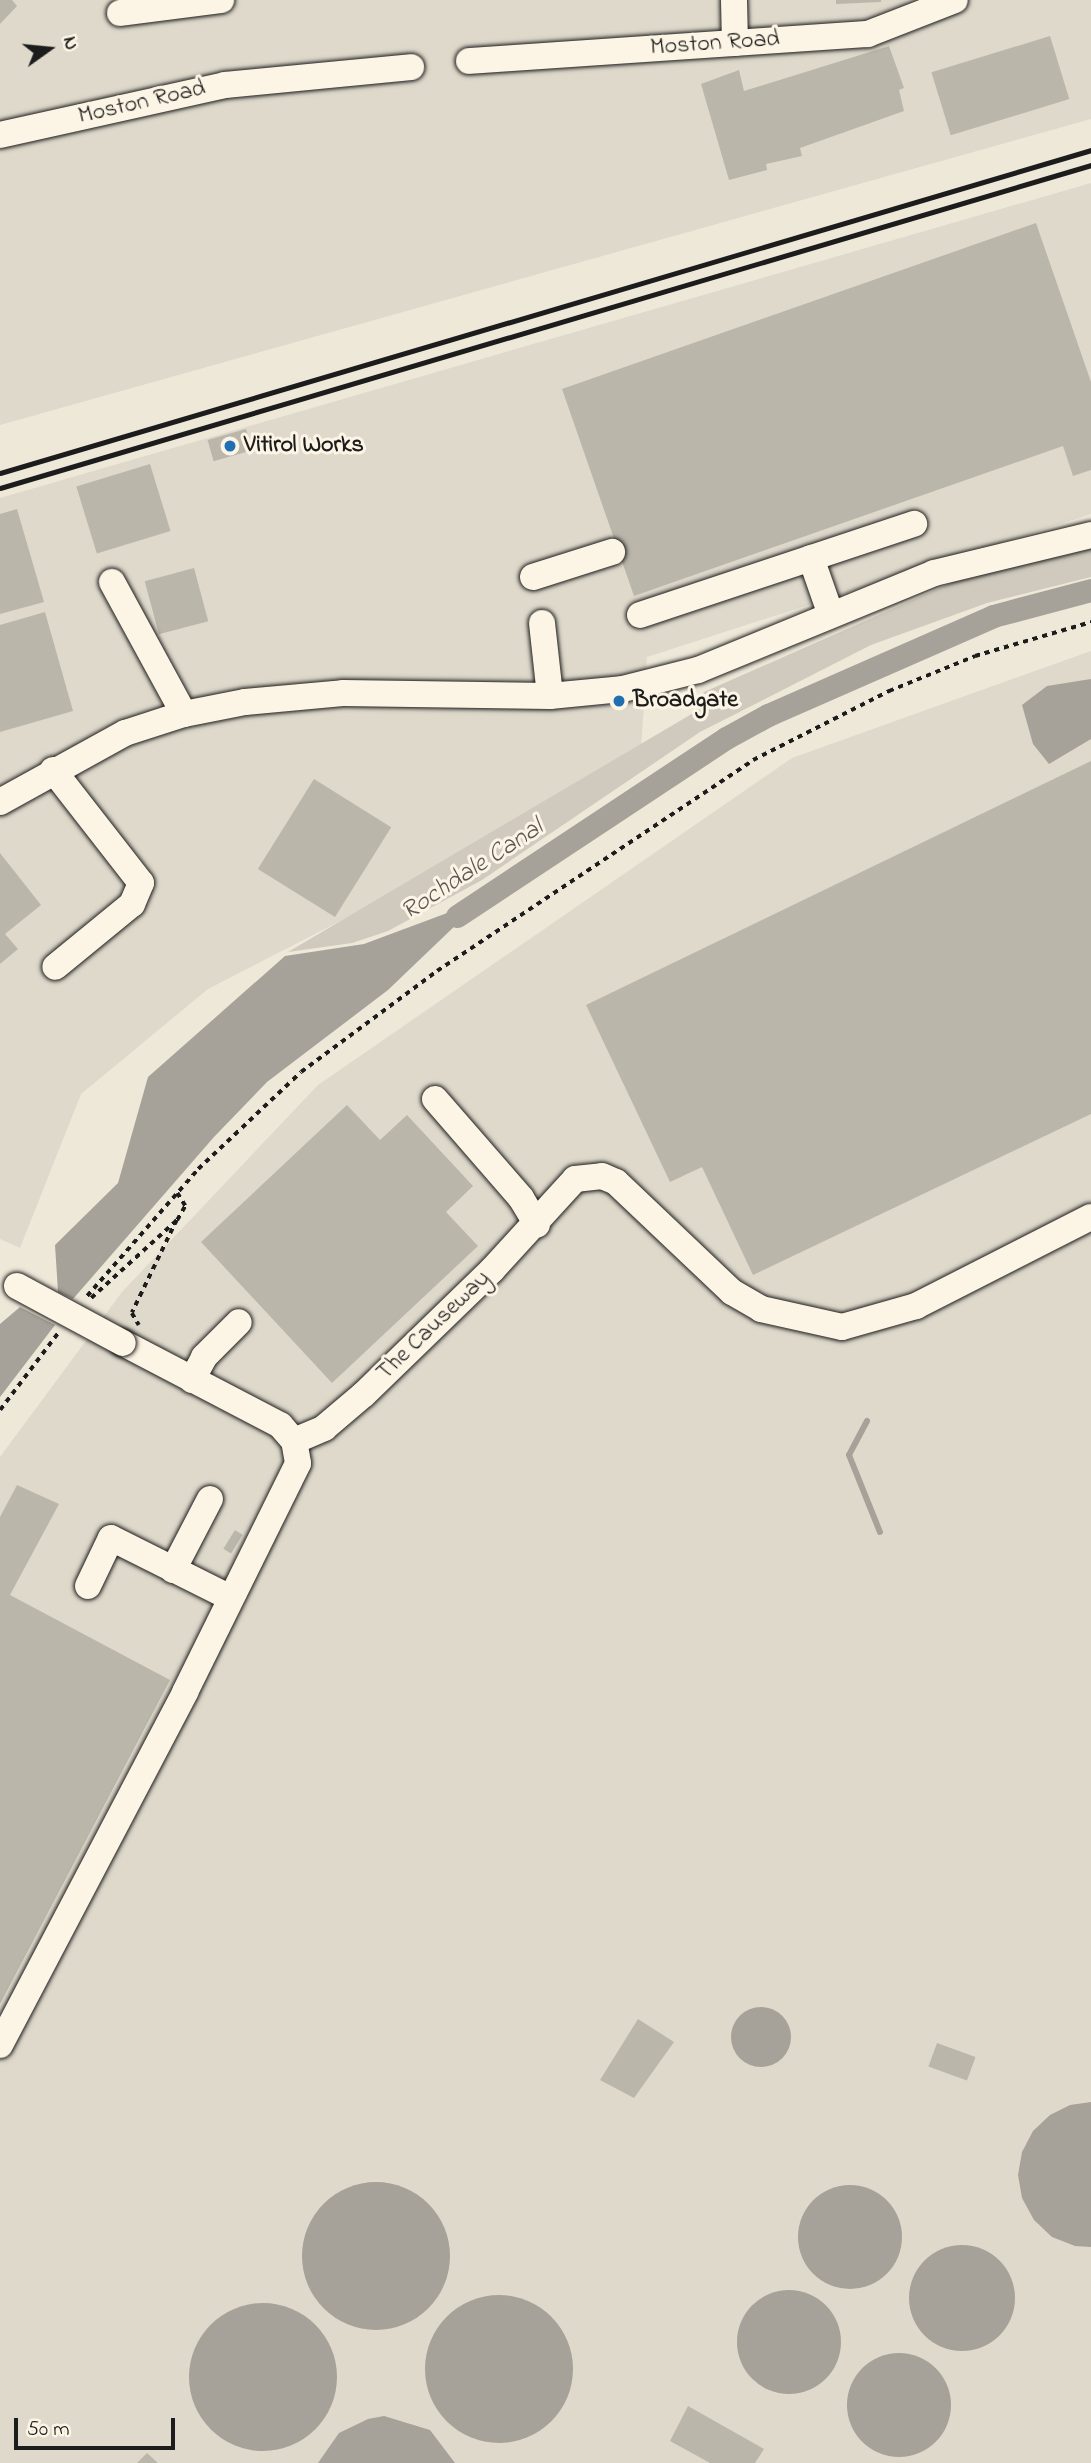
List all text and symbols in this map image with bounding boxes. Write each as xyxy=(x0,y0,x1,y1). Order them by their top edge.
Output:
north arrow xyxy=(14,14,84,84)
street label: Moston Road xyxy=(649,25,781,63)
text: N xyxy=(55,34,84,53)
street label: Moston Road xyxy=(76,74,208,132)
place label: Vitirol Works xyxy=(244,432,364,460)
marker: Vitirol Works xyxy=(222,438,238,454)
place label: Broadgate xyxy=(633,687,738,715)
marker: Broadgate xyxy=(611,693,627,709)
water label: Rochdale Canal xyxy=(396,814,550,928)
street label: The Causeway xyxy=(371,1265,497,1387)
scale bar xyxy=(18,2404,178,2448)
text: 50 m xyxy=(27,2415,70,2445)

